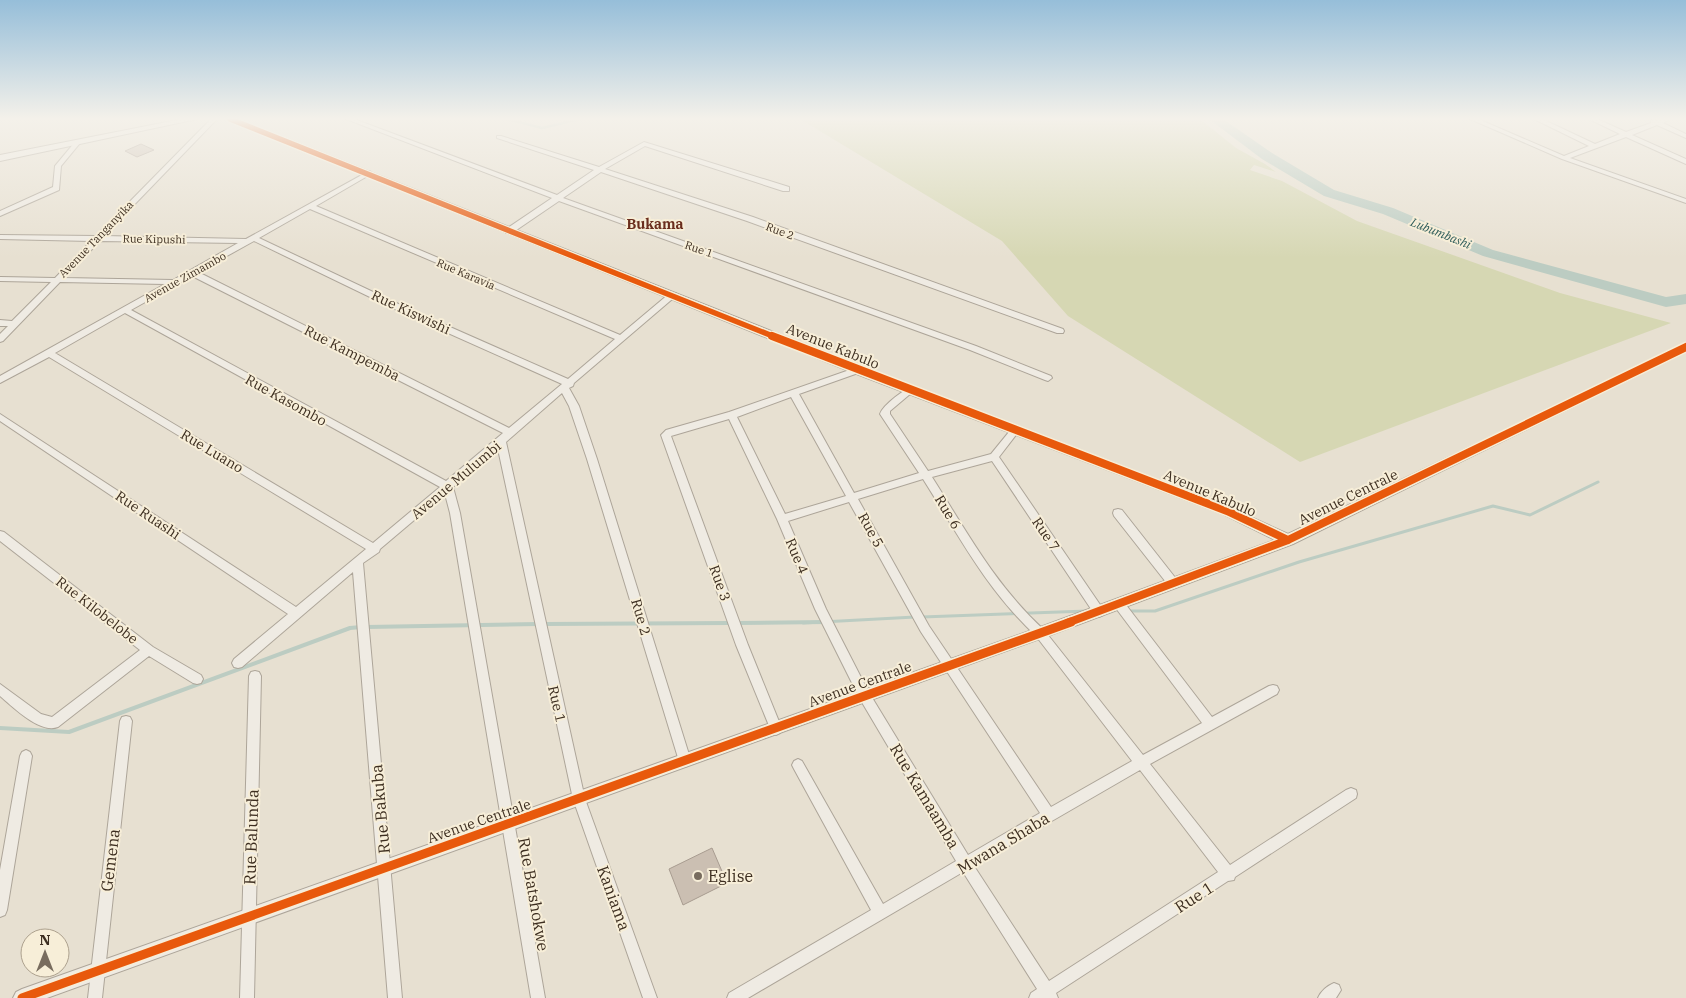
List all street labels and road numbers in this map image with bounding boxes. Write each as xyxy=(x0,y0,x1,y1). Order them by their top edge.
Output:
street label: Avenue Tanganyika xyxy=(56,198,136,280)
street label: Rue 2 xyxy=(764,219,796,243)
street label: Rue Kipushi xyxy=(122,231,186,247)
street label: Rue 1 xyxy=(683,238,715,260)
street label: Avenue Zimambo xyxy=(142,249,228,305)
street label: Rue Karavia xyxy=(435,255,497,293)
street label: Rue Kiswishi xyxy=(369,286,453,338)
street label: Avenue Kabulo xyxy=(784,319,882,373)
street label: Rue Kampemba xyxy=(301,321,403,385)
street label: Rue Kasombo xyxy=(242,370,330,430)
street label: Rue Luano xyxy=(177,425,247,477)
street label: Avenue Mulumbi xyxy=(407,437,505,523)
street label: Avenue Kabulo xyxy=(1161,465,1259,521)
street label: Avenue Centrale xyxy=(1295,465,1401,529)
street label: Rue Ruashi xyxy=(112,487,184,543)
street label: Rue 6 xyxy=(931,491,965,533)
street label: Rue 5 xyxy=(854,509,888,551)
street label: Rue 7 xyxy=(1028,514,1064,554)
street label: Rue 4 xyxy=(781,535,813,577)
street label: Rue 3 xyxy=(705,562,735,604)
street label: Rue Kilobelobe xyxy=(52,572,142,648)
street label: Rue 2 xyxy=(627,597,655,637)
street label: Avenue Centrale xyxy=(806,657,914,711)
street label: Rue 1 xyxy=(544,684,570,724)
street label: Rue Kamaamba xyxy=(886,740,964,852)
street label: Rue Bakuba xyxy=(366,763,394,855)
street label: Rue Balunda xyxy=(239,789,263,885)
street label: Avenue Centrale xyxy=(425,795,533,847)
street label: Mwana Shaba xyxy=(953,807,1053,878)
street label: Gemena xyxy=(96,827,124,892)
street label: Rue Batshokwe xyxy=(514,836,554,952)
street label: Kaniama xyxy=(593,863,635,934)
street label: Rue 1 xyxy=(1171,877,1217,917)

